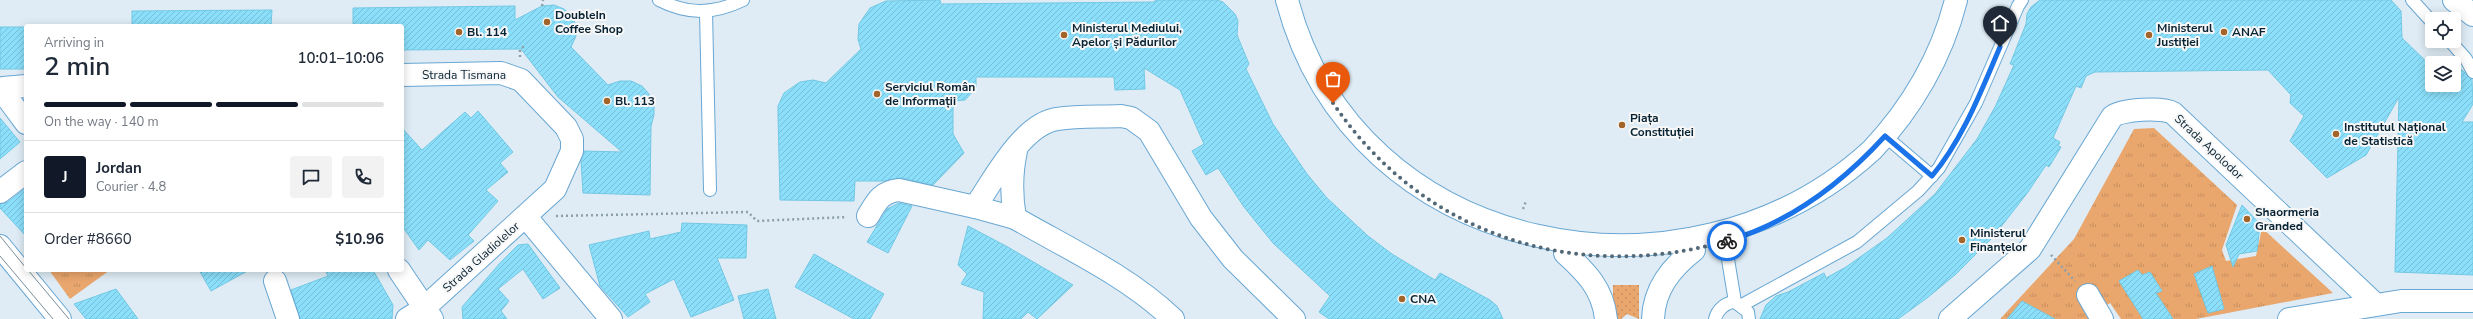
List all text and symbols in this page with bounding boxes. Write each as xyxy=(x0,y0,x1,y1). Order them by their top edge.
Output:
pin xyxy=(1983,6,2017,47)
place label: DoubleIn Coffee Shop xyxy=(555,7,623,37)
icon: home xyxy=(1989,12,2011,34)
map controls xyxy=(2425,12,2461,92)
button: locate xyxy=(2425,12,2461,48)
marker: DoubleIn Coffee Shop xyxy=(542,17,552,27)
place label: Ministerul Mediului, Apelor și Pădurilor xyxy=(1072,20,1182,50)
place label: Ministerul Justiției xyxy=(2156,20,2213,50)
place label: Bl. 114 xyxy=(467,24,507,40)
place label: ANAF xyxy=(2232,24,2266,40)
marker: Bl. 114 xyxy=(454,27,464,37)
marker: ANAF xyxy=(2219,27,2229,37)
marker: Ministerul Mediului, Apelor și Pădurilor xyxy=(1059,30,1069,40)
marker: Ministerul Justiției xyxy=(2144,30,2154,40)
text: Arriving in xyxy=(44,34,104,52)
text: 10:01–10:06 xyxy=(297,48,384,68)
text: 2 min xyxy=(44,49,110,84)
button: layers xyxy=(2425,56,2461,92)
pin xyxy=(1316,62,1350,103)
street label: Strada Tismana xyxy=(422,67,506,83)
icon: bag xyxy=(1322,68,1344,90)
place label: Serviciul Român de Informații xyxy=(885,79,975,109)
marker: Serviciul Român de Informații xyxy=(872,89,882,99)
place label: Bl. 113 xyxy=(615,93,655,109)
marker: Bl. 113 xyxy=(602,96,612,106)
place label: Piața Constituției xyxy=(1630,110,1694,140)
street label: Strada Apolodor xyxy=(2171,111,2248,184)
text: On the way · 140 m xyxy=(44,113,159,131)
place label: Institutul Național de Statistică xyxy=(2344,119,2446,149)
marker: Piața Constituției xyxy=(1617,120,1627,130)
marker: Institutul Național de Statistică xyxy=(2331,129,2341,139)
button: chat xyxy=(290,156,332,198)
button: phone xyxy=(342,156,384,198)
text: Jordan xyxy=(96,158,142,178)
text: J xyxy=(62,167,68,187)
text: Courier · 4.8 xyxy=(96,178,166,196)
place label: Shaormeria Granded xyxy=(2255,204,2319,234)
marker: Shaormeria Granded xyxy=(2242,214,2252,224)
street label: Strada Gladiolelor xyxy=(439,218,523,296)
courier xyxy=(1707,221,1747,261)
place label: Ministerul Finanțelor xyxy=(1970,225,2027,255)
text: Order #8660 xyxy=(44,229,132,249)
text: $10.96 xyxy=(335,229,384,249)
icon: bike xyxy=(1716,230,1738,252)
marker: Ministerul Finanțelor xyxy=(1957,235,1967,245)
place label: CNA xyxy=(1410,291,1436,307)
marker: CNA xyxy=(1397,294,1407,304)

